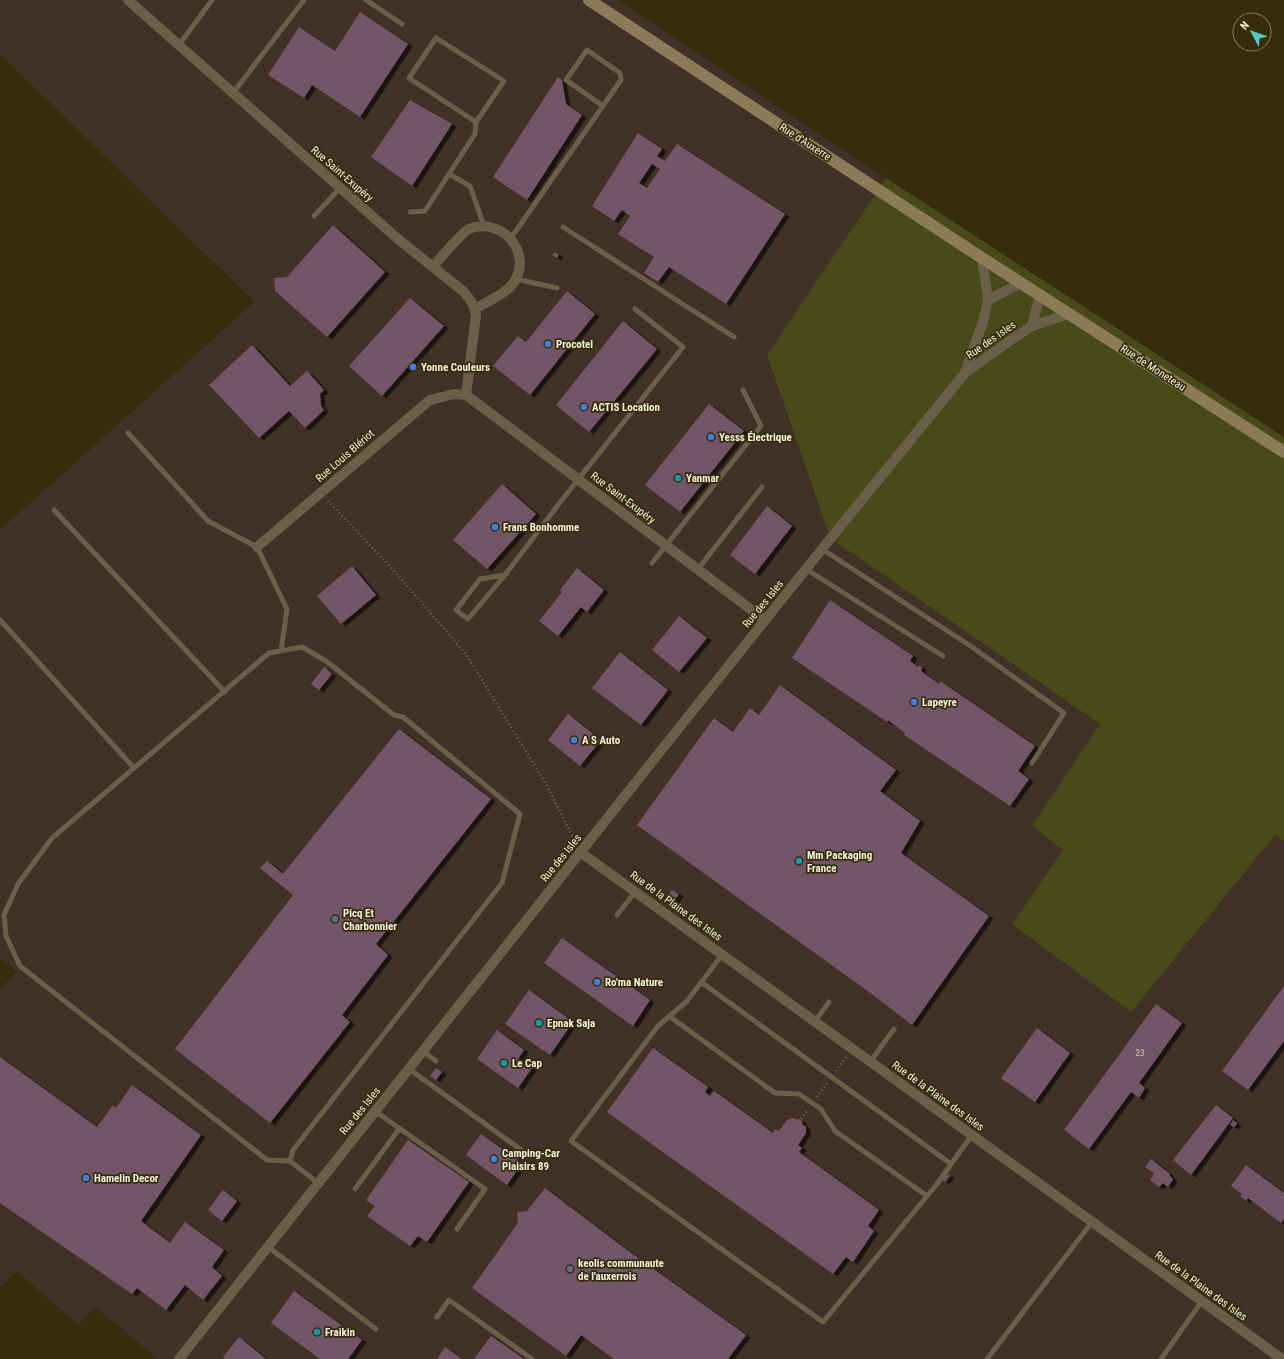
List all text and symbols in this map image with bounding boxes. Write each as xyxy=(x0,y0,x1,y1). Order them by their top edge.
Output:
north arrow xyxy=(1232,12,1272,52)
text: N xyxy=(1238,19,1252,33)
street label: Rue d'Auxerre xyxy=(777,121,833,163)
street label: Rue Saint-Exupéry xyxy=(308,144,376,205)
street label: Rue des Isles xyxy=(964,318,1018,362)
place label: Procotel xyxy=(556,338,593,351)
marker: Procotel xyxy=(543,339,553,349)
street label: Rue de Moneteau xyxy=(1118,342,1188,394)
place label: Yonne Couleurs xyxy=(421,361,490,374)
marker: Yonne Couleurs xyxy=(408,362,418,372)
place label: ACTIS Location xyxy=(592,401,660,414)
marker: ACTIS Location xyxy=(579,402,589,412)
street label: Rue Louis Blériot xyxy=(313,427,377,485)
place label: Yesss Électrique xyxy=(719,431,792,444)
marker: Yesss Électrique xyxy=(706,432,716,442)
street label: Rue Saint-Exupéry xyxy=(588,469,658,527)
place label: Yanmar xyxy=(686,472,720,485)
marker: Yanmar xyxy=(673,473,683,483)
place label: Frans Bonhomme xyxy=(503,521,579,534)
marker: Frans Bonhomme xyxy=(490,522,500,532)
street label: Rue des Isles xyxy=(740,578,786,630)
place label: Lapeyre xyxy=(922,696,957,709)
marker: Lapeyre xyxy=(909,697,919,707)
place label: A S Auto xyxy=(582,734,621,747)
marker: A S Auto xyxy=(569,735,579,745)
street label: Rue des Isles xyxy=(538,832,584,884)
place label: Mm Packaging France xyxy=(807,849,872,875)
marker: Mm Packaging France xyxy=(794,856,804,866)
street label: Rue de la Plaine des Isles xyxy=(628,868,724,944)
place label: Picq Et Charbonnier xyxy=(343,907,397,933)
marker: Picq Et Charbonnier xyxy=(330,914,340,924)
place label: Ro'ma Nature xyxy=(605,976,663,989)
marker: Ro'ma Nature xyxy=(592,977,602,987)
place label: Epnak Saja xyxy=(547,1017,595,1030)
marker: Epnak Saja xyxy=(534,1018,544,1028)
house number: 23 xyxy=(1136,1048,1144,1058)
place label: Le Cap xyxy=(512,1057,543,1070)
marker: Le Cap xyxy=(499,1058,509,1068)
street label: Rue de la Plaine des Isles xyxy=(890,1058,986,1134)
street label: Rue des Isles xyxy=(337,1085,383,1137)
place label: Camping-Car Plaisirs 89 xyxy=(502,1147,560,1173)
marker: Camping-Car Plaisirs 89 xyxy=(489,1154,499,1164)
place label: Hamelin Decor xyxy=(94,1172,159,1185)
marker: Hamelin Decor xyxy=(81,1173,91,1183)
street label: Rue de la Plaine des Isles xyxy=(1153,1248,1249,1324)
place label: keolis communaute de l'auxerrois xyxy=(578,1257,664,1283)
marker: keolis communaute de l'auxerrois xyxy=(565,1264,575,1274)
place label: Fraikin xyxy=(325,1326,355,1339)
marker: Fraikin xyxy=(312,1327,322,1337)

